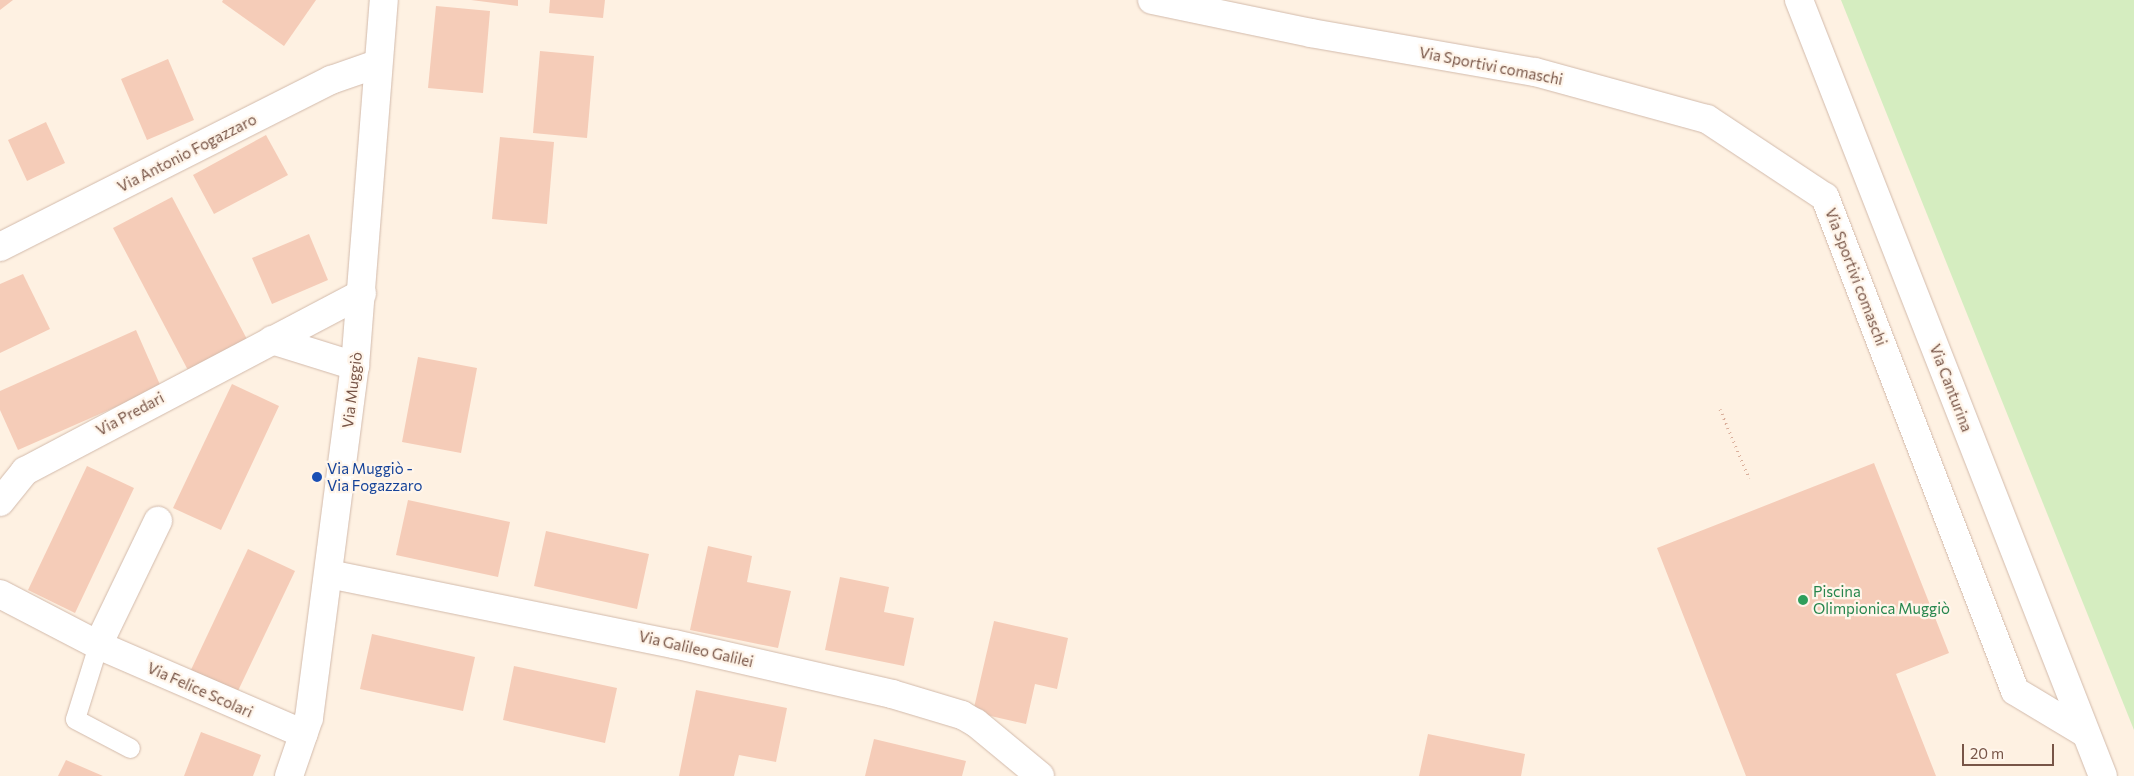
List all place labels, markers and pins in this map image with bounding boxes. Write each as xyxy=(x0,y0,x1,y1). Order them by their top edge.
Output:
place label: Via Muggiò - Via Fogazzaro xyxy=(327,459,422,494)
marker: Via Muggiò - Via Fogazzaro xyxy=(311,471,323,483)
place label: Piscina Olimpionica Muggiò xyxy=(1813,582,1950,617)
marker: Piscina Olimpionica Muggiò xyxy=(1797,594,1809,606)

